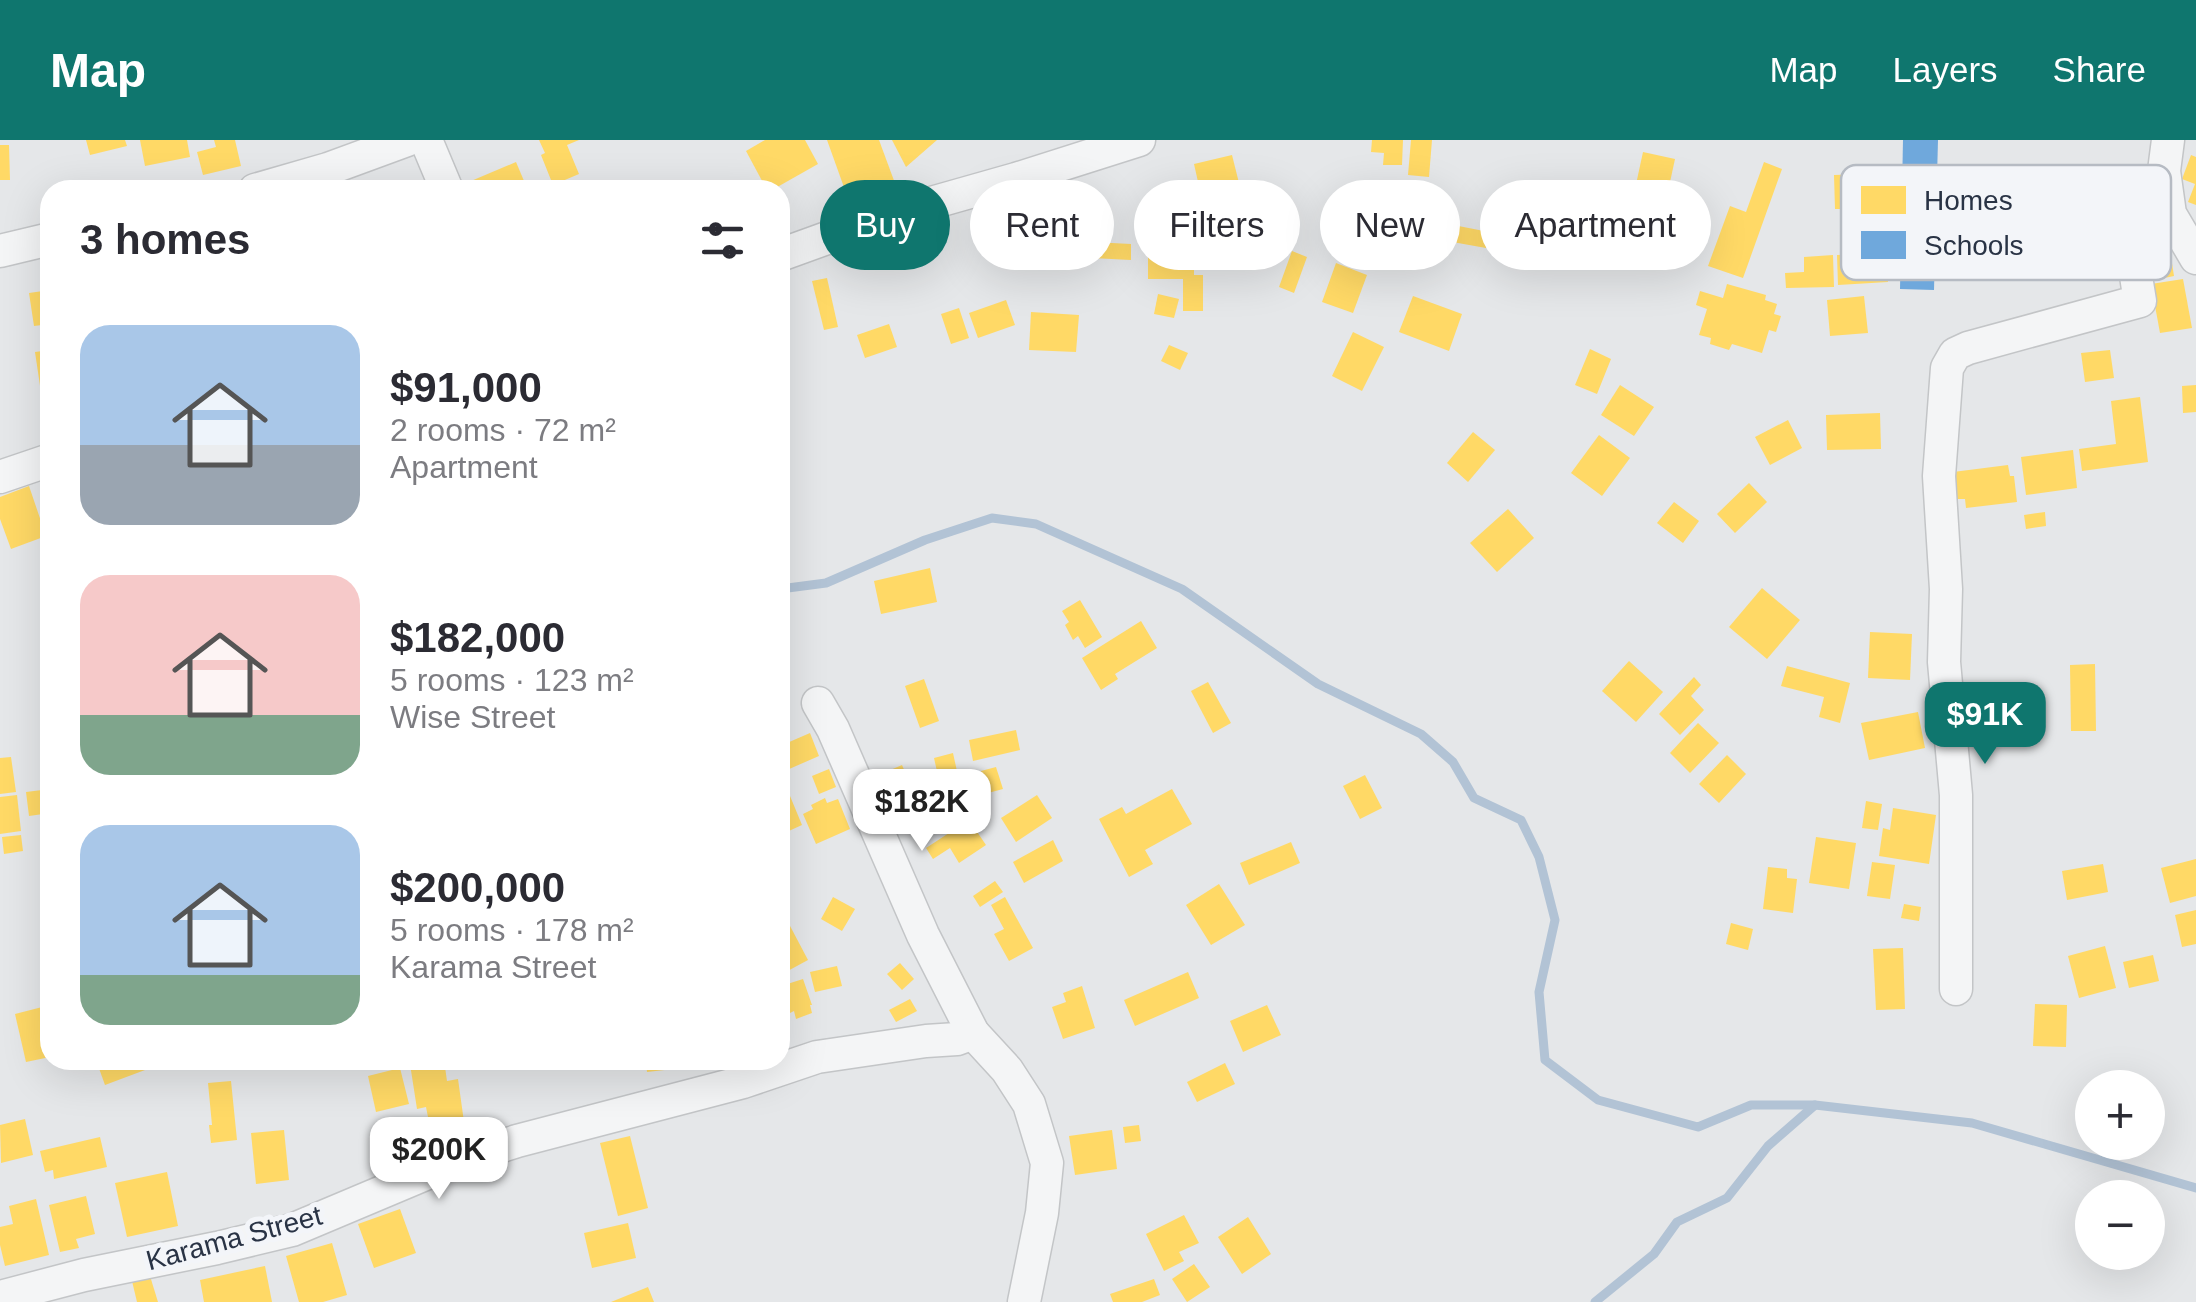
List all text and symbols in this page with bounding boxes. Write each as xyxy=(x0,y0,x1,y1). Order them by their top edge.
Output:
text: Map xyxy=(50,44,146,97)
text: Map xyxy=(1769,50,1838,89)
text: Layers xyxy=(1893,50,1998,89)
text: Share xyxy=(2053,50,2146,89)
legend xyxy=(1841,165,2171,280)
chip: Buy xyxy=(820,180,950,270)
chip: Rent xyxy=(970,180,1114,270)
chip: Filters xyxy=(1134,180,1300,270)
chip: New xyxy=(1320,180,1460,270)
chip: Apartment xyxy=(1480,180,1711,270)
text: Homes xyxy=(1924,185,2013,216)
icon: filters xyxy=(695,213,750,268)
text: 3 homes xyxy=(80,216,250,263)
text: Schools xyxy=(1924,230,2024,261)
text: $91,000 xyxy=(390,364,542,411)
icon: home xyxy=(160,365,280,485)
text: 2 rooms · 72 m² xyxy=(390,412,616,448)
text: Apartment xyxy=(390,449,538,485)
text: $182,000 xyxy=(390,614,565,661)
icon: home xyxy=(160,615,280,735)
text: 5 rooms · 123 m² xyxy=(390,662,634,698)
pin: $91K xyxy=(1926,682,2044,767)
text: $91K xyxy=(1947,696,2023,732)
text: Wise Street xyxy=(390,699,555,735)
pin: $182K xyxy=(852,769,992,854)
text: $182K xyxy=(875,783,969,819)
text: $200,000 xyxy=(390,864,565,911)
icon: home xyxy=(160,865,280,985)
text: 5 rooms · 178 m² xyxy=(390,912,634,948)
text: Karama Street xyxy=(390,949,596,985)
map controls xyxy=(2075,1070,2165,1270)
button: + xyxy=(2075,1070,2165,1160)
pin: $200K xyxy=(369,1117,509,1202)
text: $200K xyxy=(392,1131,486,1167)
button: − xyxy=(2075,1180,2165,1270)
street label: Karama Street xyxy=(143,1200,325,1276)

